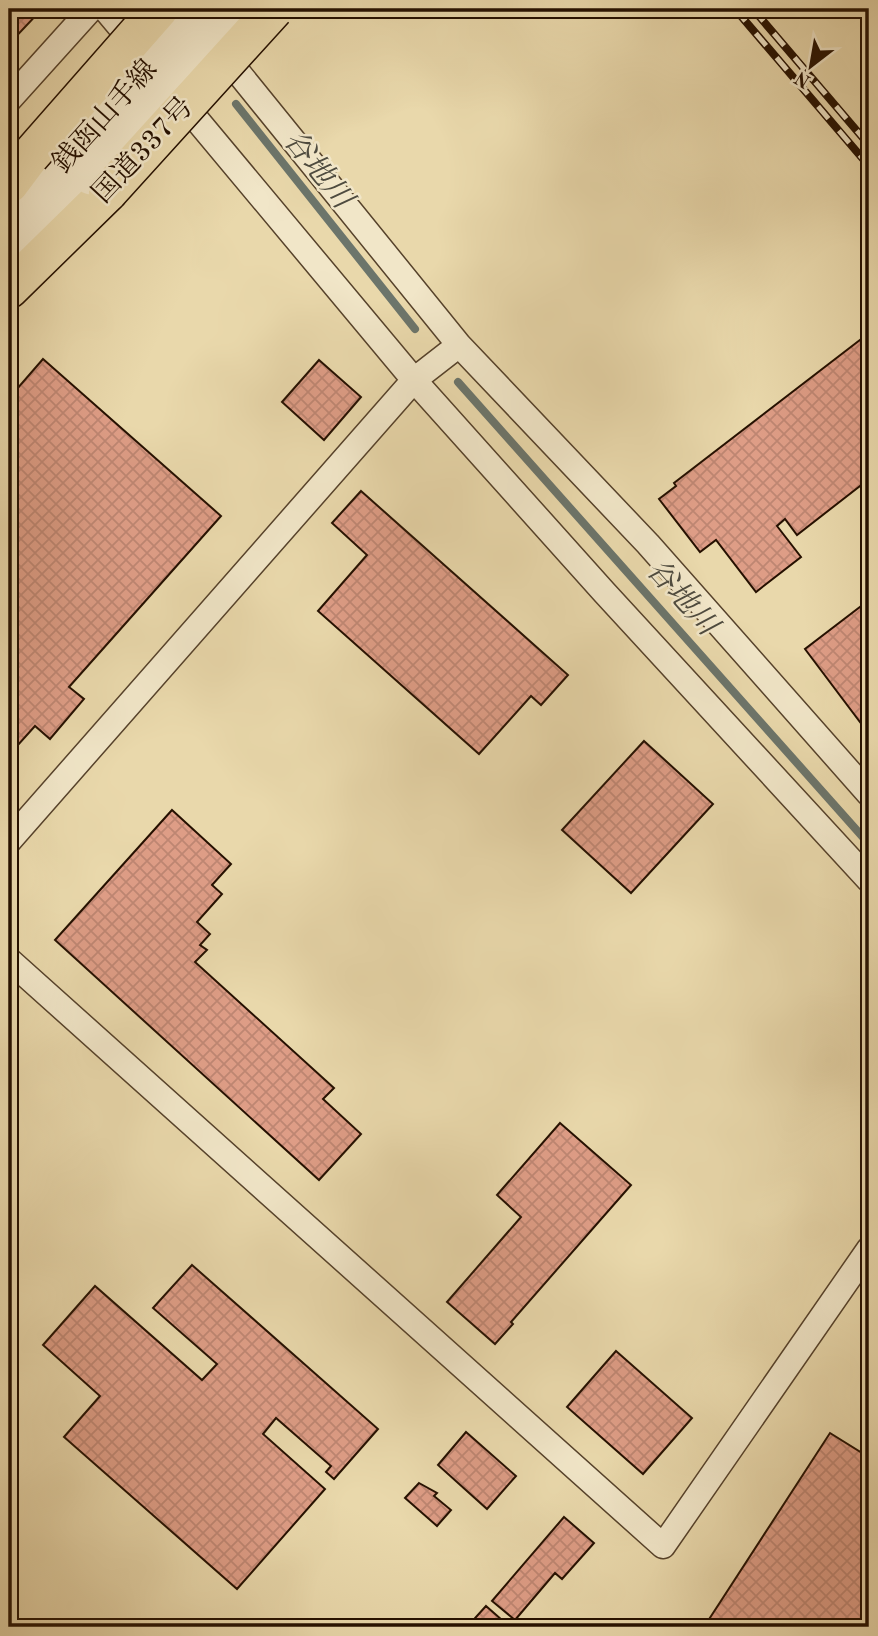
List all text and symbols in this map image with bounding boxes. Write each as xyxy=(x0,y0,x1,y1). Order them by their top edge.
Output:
north arrow xyxy=(776,32,846,102)
street label: 銭函山手線 xyxy=(47,54,163,178)
text: N xyxy=(792,66,815,90)
street label: 国道337号 xyxy=(86,91,200,209)
water label: 谷地川 xyxy=(277,124,361,217)
water label: 谷地川 xyxy=(640,553,726,644)

